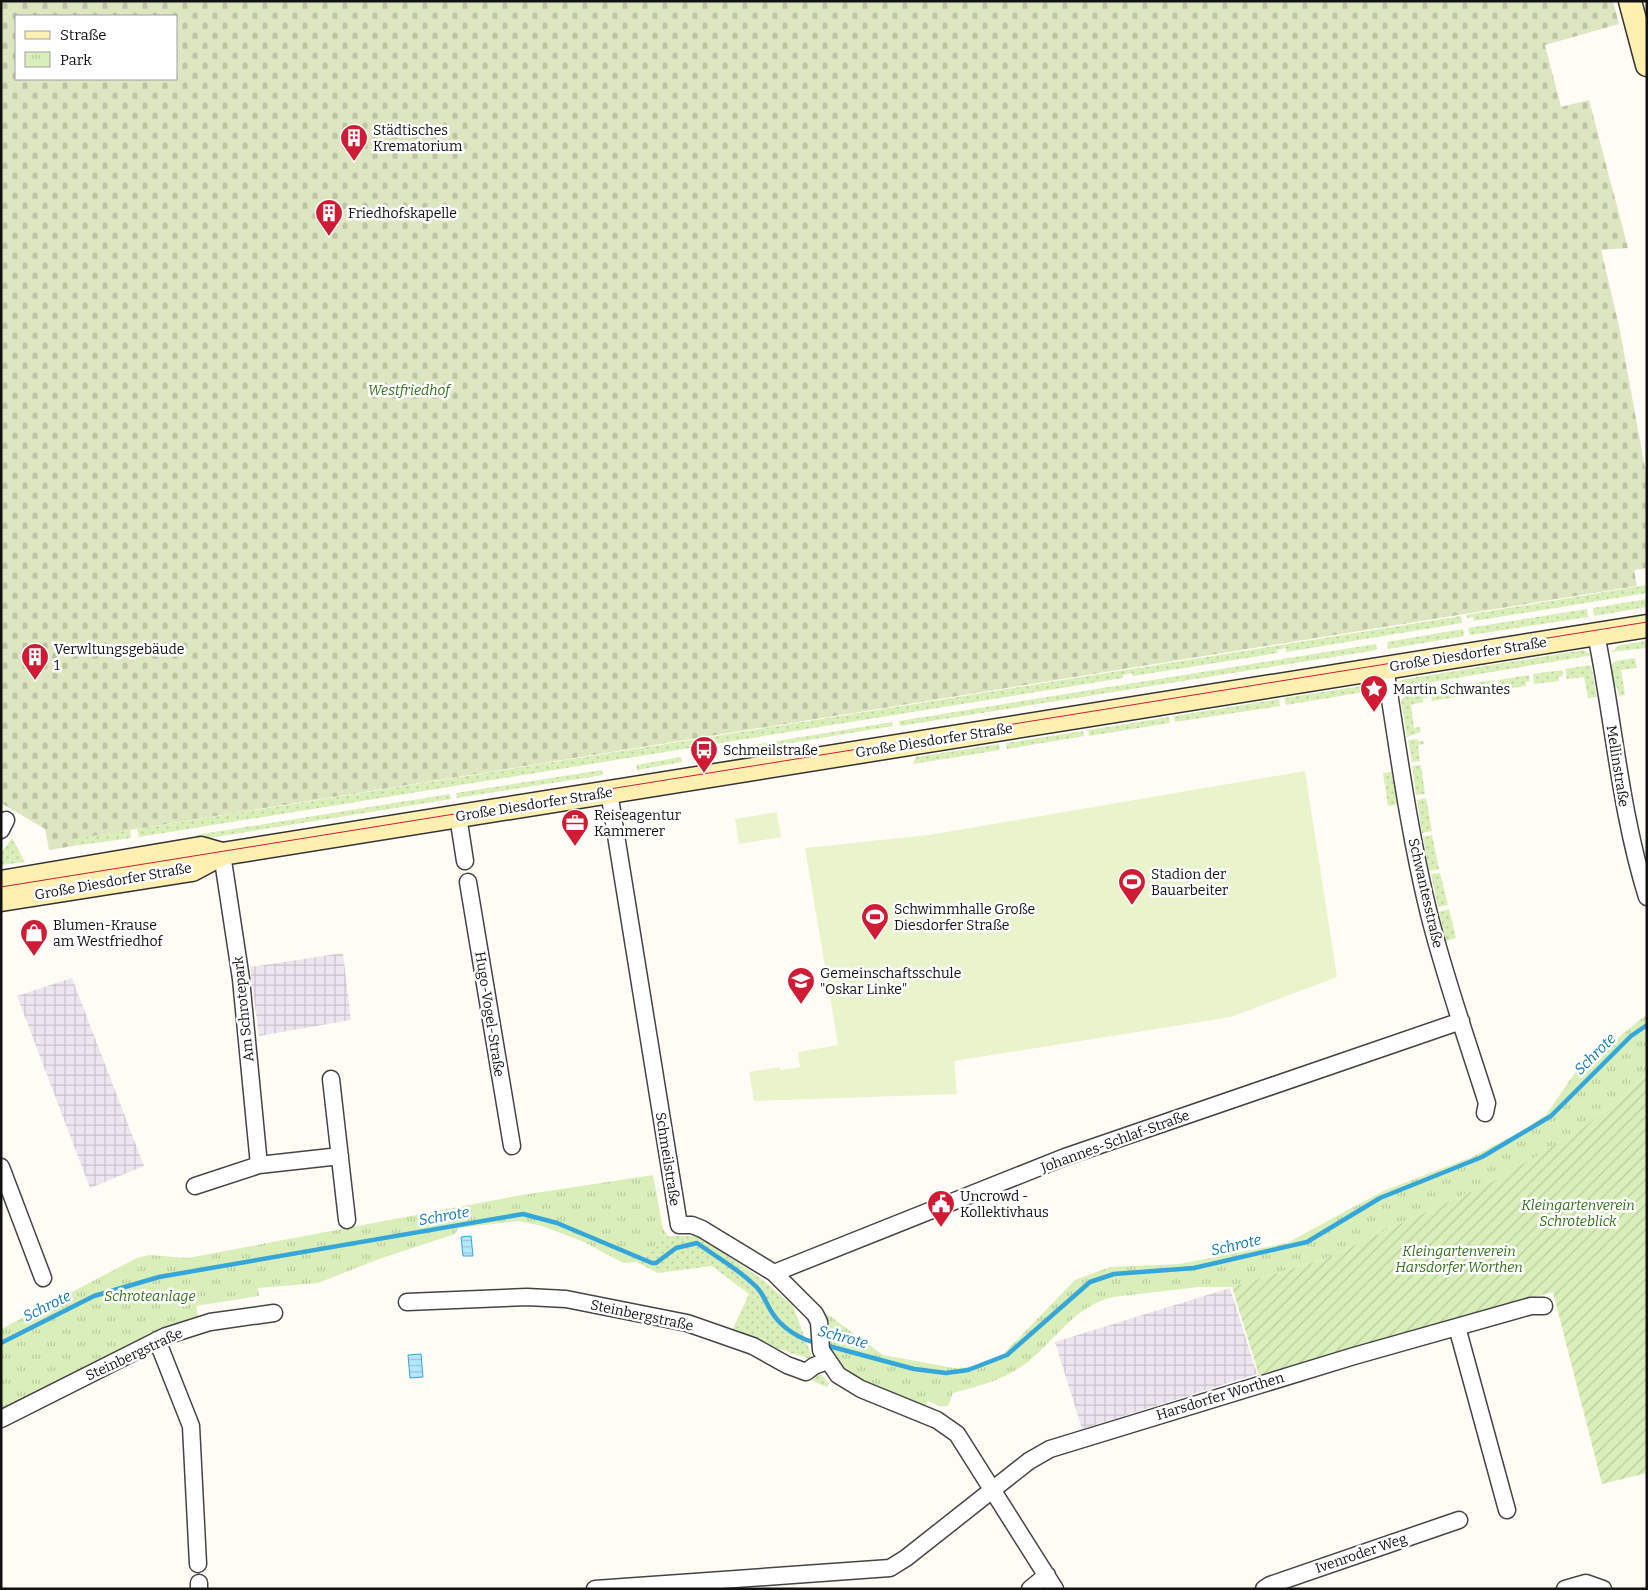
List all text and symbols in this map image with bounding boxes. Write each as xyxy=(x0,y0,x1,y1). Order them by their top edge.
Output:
legend xyxy=(15,15,178,80)
text: Straße xyxy=(60,26,106,44)
text: Park xyxy=(60,51,92,69)
place label: Städtisches Krematorium xyxy=(373,122,463,155)
building icon: Städtisches Krematorium xyxy=(339,123,369,162)
building icon: Friedhofskapelle xyxy=(314,198,344,237)
place label: Friedhofskapelle xyxy=(348,205,457,222)
park label: Westfriedhof xyxy=(368,382,452,399)
street label: Große Diesdorfer Straße xyxy=(1388,634,1548,675)
place label: Verwltungsgebäude 1 xyxy=(54,641,184,674)
building icon: Verwltungsgebäude 1 xyxy=(20,642,50,681)
place icon: Martin Schwantes xyxy=(1359,674,1389,713)
place label: Martin Schwantes xyxy=(1393,681,1510,698)
street label: Große Diesdorfer Straße xyxy=(854,720,1014,761)
street label: Mellinstraße xyxy=(1603,724,1632,808)
bus stop icon: Schmeilstraße xyxy=(689,735,719,774)
place label: Schmeilstraße xyxy=(723,742,818,759)
street label: Große Diesdorfer Straße xyxy=(454,784,614,825)
place label: Reiseagentur Kammerer xyxy=(594,807,681,840)
office icon: Reiseagentur Kammerer xyxy=(560,808,590,847)
street label: Schwantesstraße xyxy=(1405,837,1446,950)
street label: Große Diesdorfer Straße xyxy=(33,859,193,904)
place label: Stadion der Bauarbeiter xyxy=(1151,866,1228,899)
sports icon: Stadion der Bauarbeiter xyxy=(1117,867,1147,906)
place label: Schwimmhalle Große Diesdorfer Straße xyxy=(894,901,1035,934)
sports icon: Schwimmhalle Große Diesdorfer Straße xyxy=(860,902,890,941)
place label: Blumen-Krause am Westfriedhof xyxy=(53,917,163,950)
shop icon: Blumen-Krause am Westfriedhof xyxy=(19,918,49,957)
street label: Hugo-Vogel-Straße xyxy=(471,950,508,1078)
street label: Am Schrotepark xyxy=(229,955,257,1063)
place label: Gemeinschaftsschule "Oskar Linke" xyxy=(820,965,961,998)
school or university icon: Gemeinschaftsschule "Oskar Linke" xyxy=(786,966,816,1005)
water label: Schrote xyxy=(1571,1029,1620,1078)
street label: Johannes-Schlaf-Straße xyxy=(1038,1107,1192,1177)
street label: Schmeilstraße xyxy=(652,1111,683,1207)
place label: Uncrowd - Kollektivhaus xyxy=(960,1188,1049,1221)
public building icon: Uncrowd - Kollektivhaus xyxy=(926,1189,956,1228)
park label: Kleingartenverein Schroteblick xyxy=(1521,1197,1635,1230)
water label: Schrote xyxy=(417,1203,471,1229)
water label: Schrote xyxy=(1209,1230,1263,1260)
park label: Kleingartenverein Harsdorfer Worthen xyxy=(1395,1243,1523,1276)
water label: Schrote xyxy=(20,1287,74,1325)
park label: Schroteanlage xyxy=(104,1288,196,1305)
street label: Steinbergstraße xyxy=(589,1296,695,1335)
water label: Schrote xyxy=(816,1322,870,1352)
street label: Steinbergstraße xyxy=(83,1325,185,1384)
street label: Harsdorfer Worthen xyxy=(1154,1369,1286,1424)
street label: Ivenroder Weg xyxy=(1313,1530,1409,1577)

